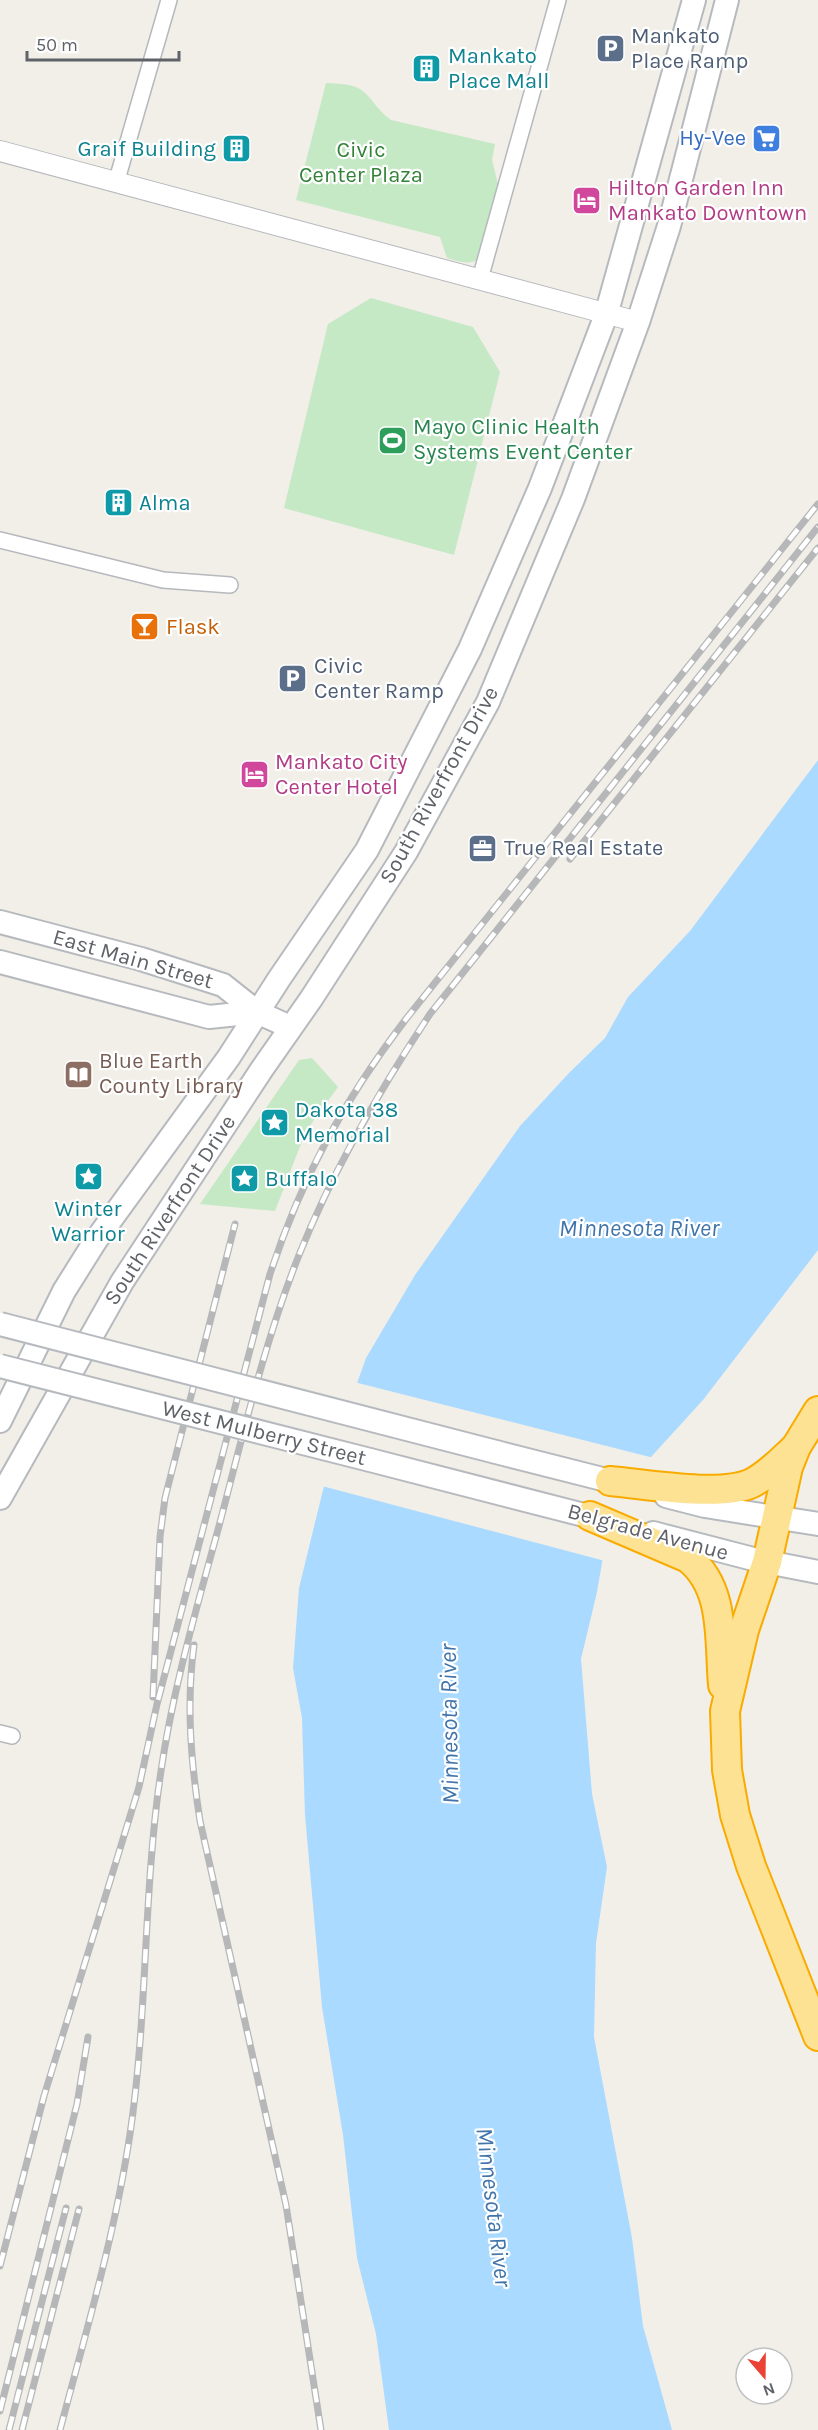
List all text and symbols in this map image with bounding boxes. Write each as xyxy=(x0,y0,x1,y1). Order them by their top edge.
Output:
place label: Mankato Place Ramp xyxy=(631,23,748,74)
scale bar xyxy=(27,24,178,62)
parking icon: Mankato Place Ramp xyxy=(594,33,626,65)
text: 50 m xyxy=(36,34,78,56)
place label: Mankato Place Mall xyxy=(448,43,549,94)
building icon: Mankato Place Mall xyxy=(411,53,443,85)
supermarket icon: Hy-Vee xyxy=(751,122,783,154)
place label: Hy-Vee xyxy=(679,125,746,151)
building icon: Graif Building xyxy=(221,133,253,165)
place label: Graif Building xyxy=(77,136,217,162)
park label: Civic Center Plaza xyxy=(299,137,423,188)
place label: Hilton Garden Inn Mankato Downtown xyxy=(608,175,807,226)
hotel icon: Hilton Garden Inn Mankato Downtown xyxy=(571,185,603,217)
place label: Mayo Clinic Health Systems Event Center xyxy=(413,414,632,465)
sports icon: Mayo Clinic Health Systems Event Center xyxy=(376,424,408,456)
building icon: Alma xyxy=(102,487,134,519)
place label: Alma xyxy=(139,490,191,516)
bar icon: Flask xyxy=(129,611,161,643)
place label: Flask xyxy=(166,614,220,640)
place label: Civic Center Ramp xyxy=(314,653,444,704)
parking icon: Civic Center Ramp xyxy=(277,663,309,695)
street label: South Riverfront Drive xyxy=(374,682,504,888)
place label: Mankato City Center Hotel xyxy=(275,749,408,800)
hotel icon: Mankato City Center Hotel xyxy=(238,759,270,791)
office icon: True Real Estate xyxy=(467,832,499,864)
place label: True Real Estate xyxy=(504,835,663,861)
street label: East Main Street xyxy=(50,924,216,994)
place label: Blue Earth County Library xyxy=(99,1048,243,1099)
library icon: Blue Earth County Library xyxy=(62,1058,94,1090)
place label: Dakota 38 Memorial xyxy=(295,1097,398,1148)
place icon: Dakota 38 Memorial xyxy=(258,1107,290,1139)
street label: South Riverfront Drive xyxy=(99,1110,241,1310)
place icon: Winter Warrior xyxy=(72,1161,104,1193)
place icon: Buffalo xyxy=(228,1163,260,1195)
place label: Buffalo xyxy=(265,1166,337,1192)
place label: Winter Warrior xyxy=(51,1196,125,1247)
water label: Minnesota River xyxy=(559,1214,720,1242)
street label: West Mulberry Street xyxy=(159,1395,369,1471)
street label: Belgrade Avenue xyxy=(565,1498,731,1566)
water label: Minnesota River xyxy=(434,1643,464,1804)
water label: Minnesota River xyxy=(470,2126,518,2289)
north arrow xyxy=(734,2346,794,2406)
text: N xyxy=(760,2379,778,2401)

